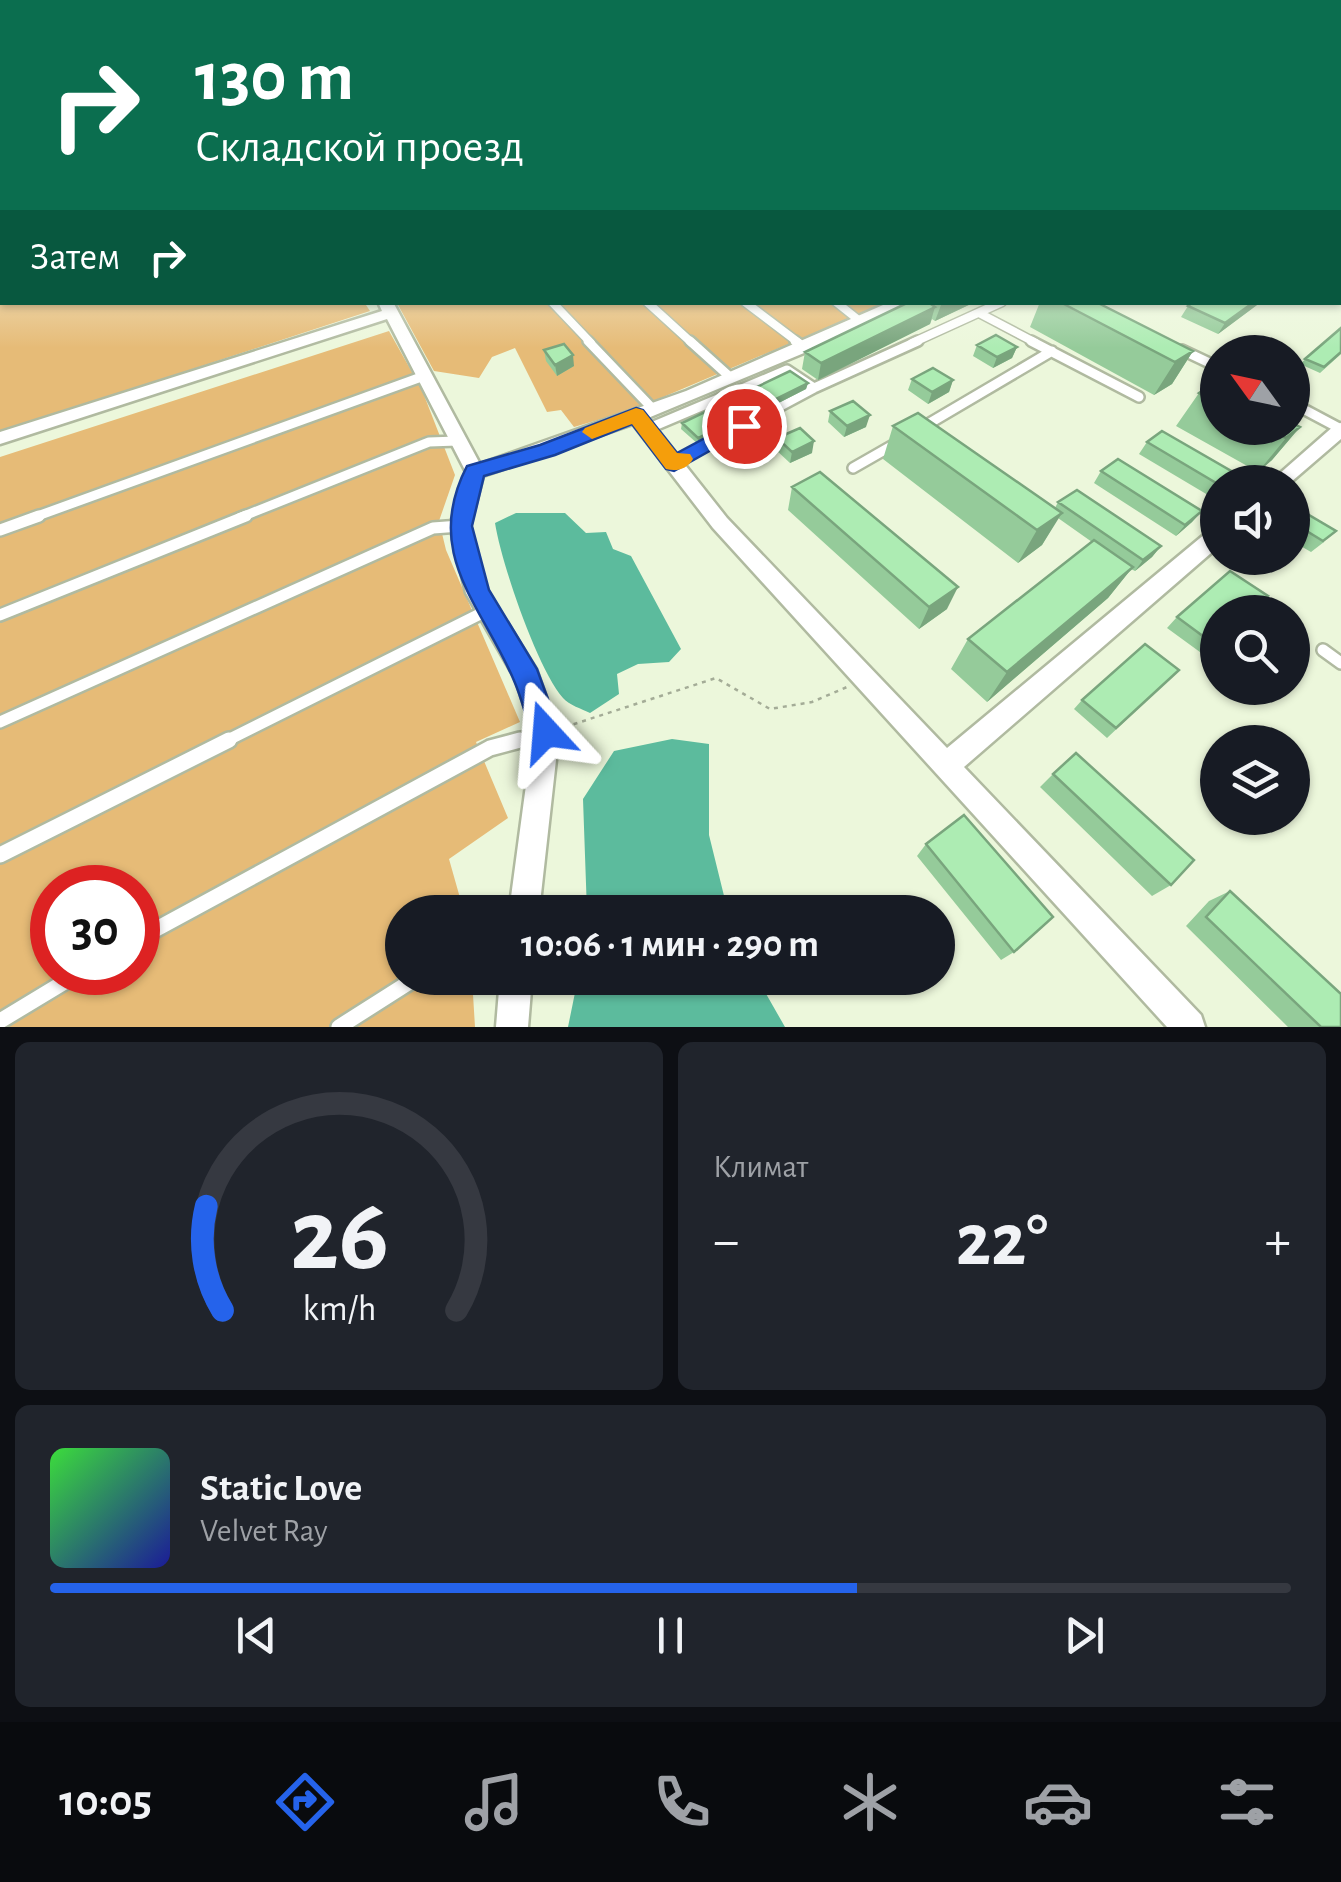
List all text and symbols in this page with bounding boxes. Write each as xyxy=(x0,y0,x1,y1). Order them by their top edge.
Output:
icon: right xyxy=(30,40,160,170)
text: 130 m xyxy=(195,43,354,113)
text: Складской проезд xyxy=(195,125,524,170)
icon: right xyxy=(140,230,195,285)
text: Затем xyxy=(30,239,120,277)
north arrow xyxy=(1200,335,1310,445)
map controls xyxy=(1200,335,1310,835)
pin xyxy=(702,384,787,469)
icon: arrive xyxy=(717,399,772,454)
button: sound xyxy=(1200,465,1310,575)
button: search xyxy=(1200,595,1310,705)
position arrow xyxy=(494,680,598,784)
button: layers xyxy=(1200,725,1310,835)
speed limit sign: 30 xyxy=(30,865,160,995)
text: 10:06 · 1 мин · 290 m xyxy=(521,926,819,964)
text: Климат xyxy=(713,1151,808,1183)
text: 26 xyxy=(289,1185,389,1289)
text: 22° xyxy=(956,1204,1048,1279)
text: − xyxy=(713,1214,739,1269)
text: + xyxy=(1265,1214,1291,1269)
text: km/h xyxy=(302,1291,376,1327)
text: Static Love xyxy=(200,1470,362,1508)
text: Velvet Ray xyxy=(200,1515,328,1547)
icon: previous xyxy=(229,1608,284,1663)
icon: pause xyxy=(643,1608,698,1663)
icon: next xyxy=(1057,1608,1112,1663)
icon: directions xyxy=(270,1767,340,1837)
icon: music xyxy=(459,1767,529,1837)
icon: phone xyxy=(647,1767,717,1837)
icon: climate xyxy=(835,1767,905,1837)
icon: car xyxy=(1023,1767,1093,1837)
icon: filters xyxy=(1212,1767,1282,1837)
text: 10:05 xyxy=(59,1779,152,1824)

